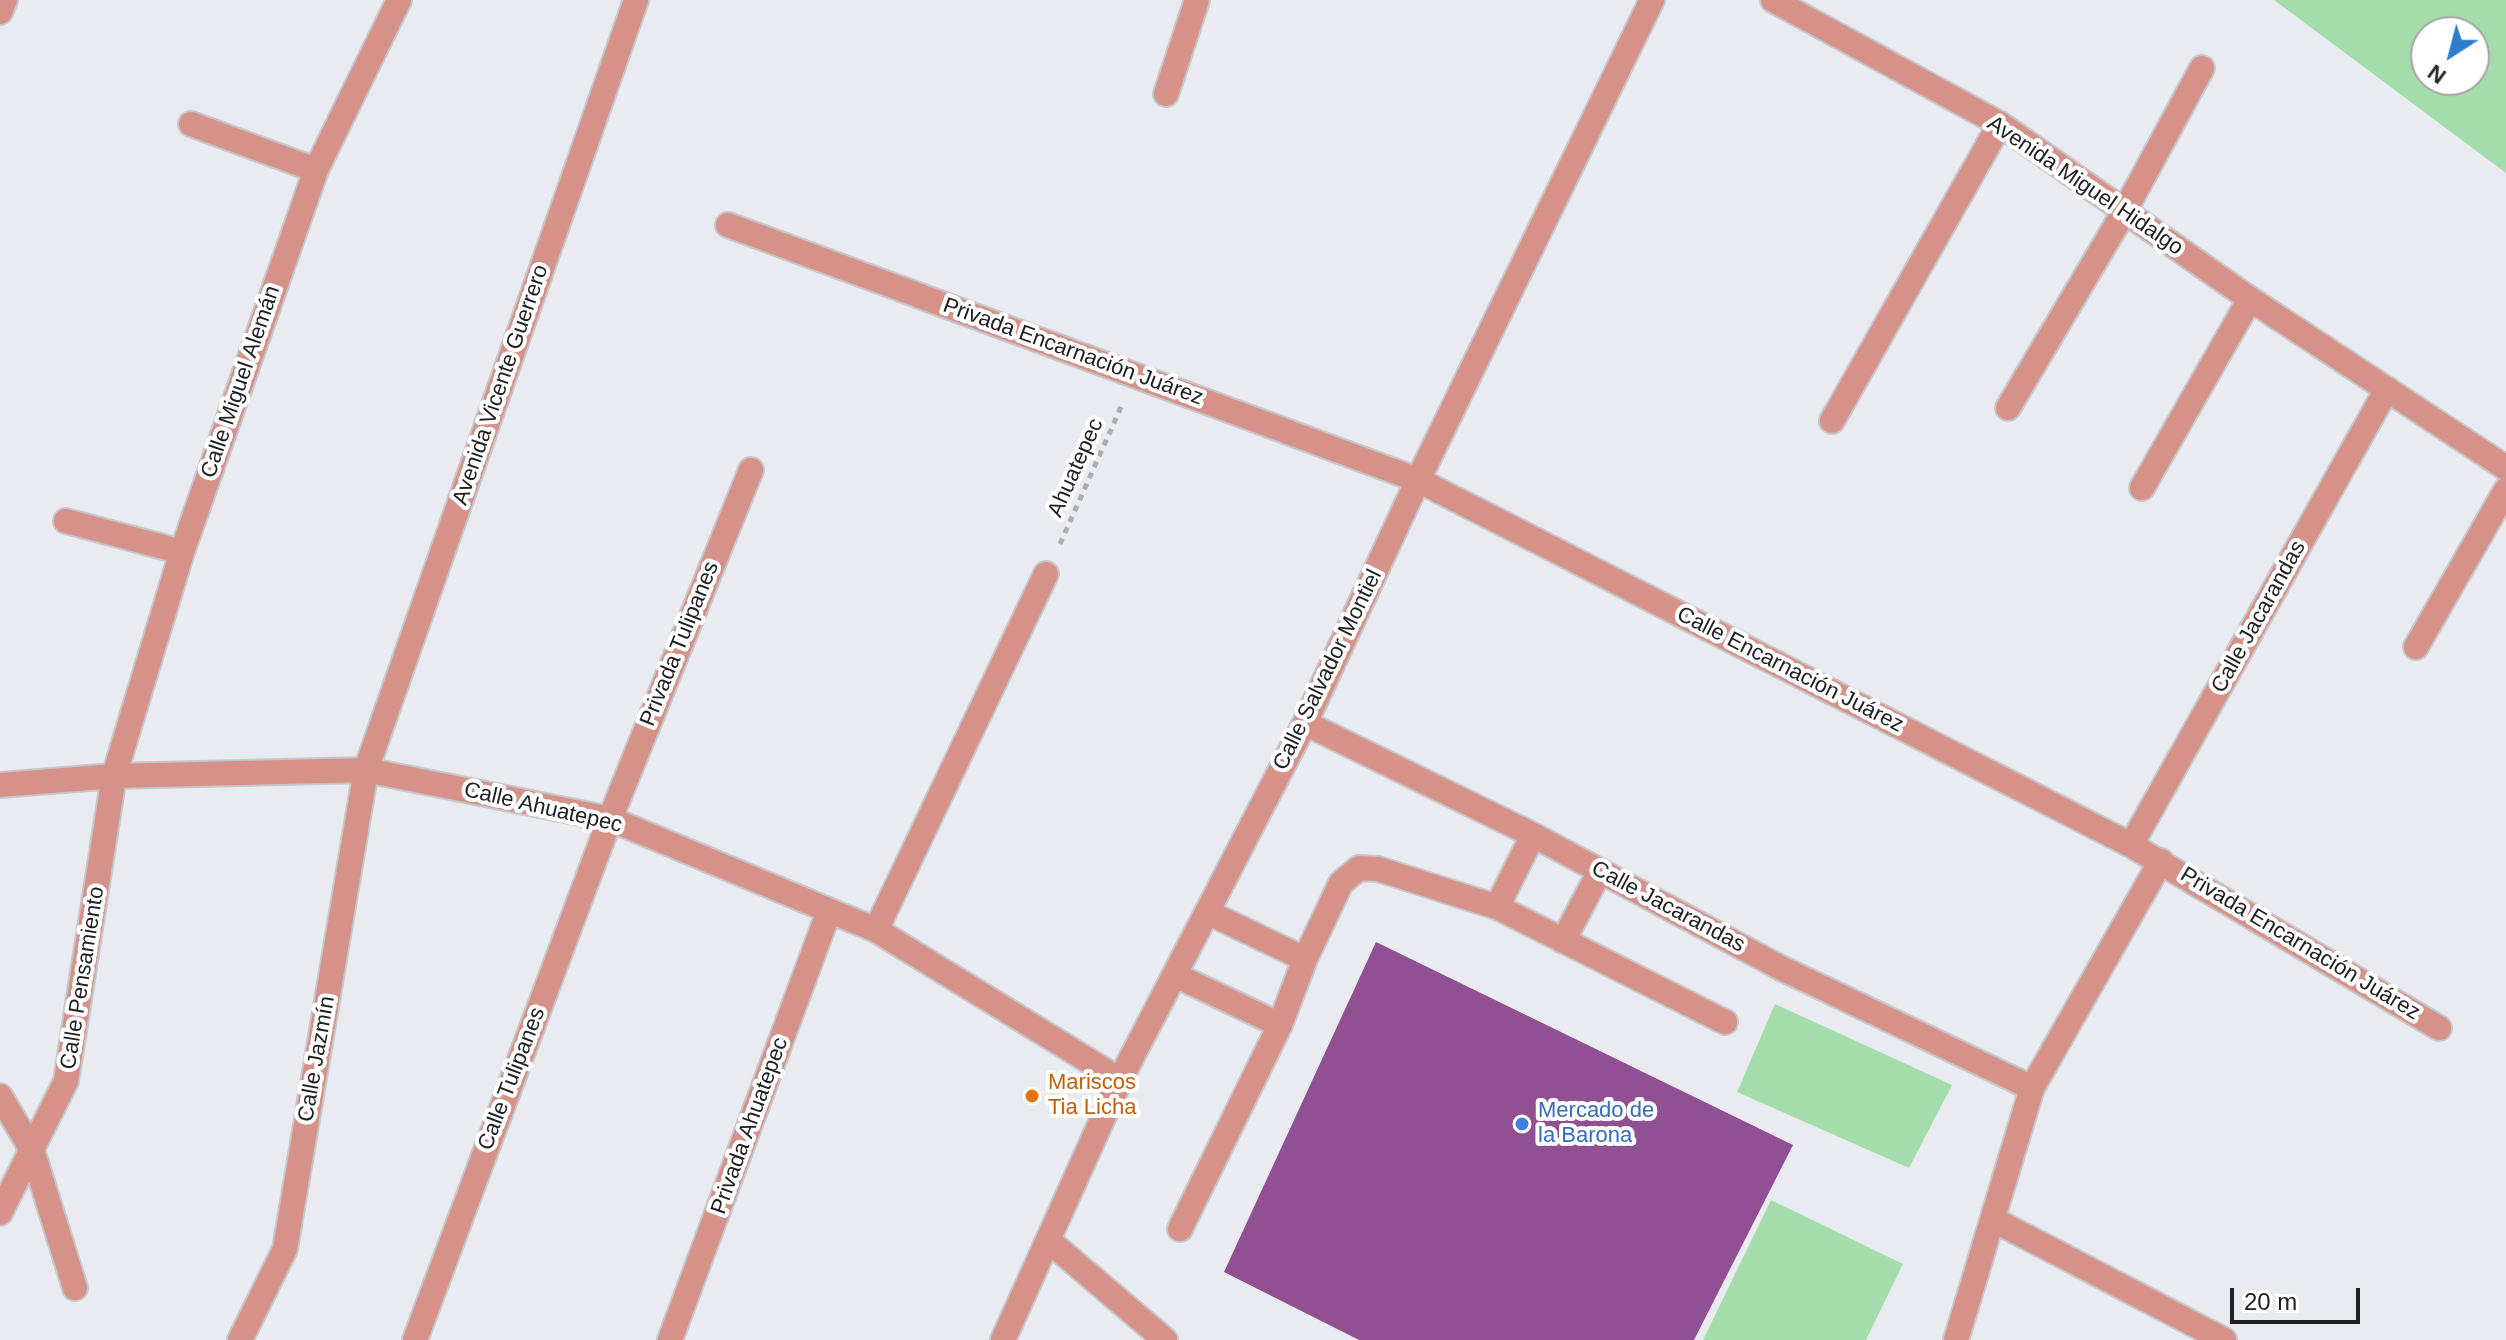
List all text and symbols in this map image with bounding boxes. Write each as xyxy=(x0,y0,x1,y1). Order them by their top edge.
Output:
north arrow xyxy=(2410,16,2490,96)
text: N xyxy=(2423,59,2451,89)
street label: Avenida Miguel Hidalgo xyxy=(1982,111,2188,261)
street label: Avenida Vicente Guerrero xyxy=(447,261,555,509)
street label: Calle Miguel Alemán xyxy=(196,282,286,482)
street label: Privada Encarnación Juárez xyxy=(939,293,1207,411)
street label: Ahuatepec xyxy=(1043,415,1109,521)
street label: Calle Jacarandas xyxy=(2206,536,2312,698)
street label: Privada Tulipanes xyxy=(635,558,725,730)
street label: Calle Salvador Montiel xyxy=(1268,565,1388,775)
street label: Calle Encarnación Juárez xyxy=(1672,601,1908,739)
street label: Calle Ahuatepec xyxy=(461,777,625,839)
street label: Calle Jacarandas xyxy=(1587,855,1749,959)
street label: Privada Encarnación Juárez xyxy=(2175,862,2425,1026)
street label: Calle Pensamiento xyxy=(56,885,110,1071)
street label: Calle Jazmín xyxy=(293,994,341,1124)
street label: Calle Tulipanes xyxy=(473,1004,551,1154)
street label: Privada Ahuatepec xyxy=(706,1034,794,1218)
place label: Mariscos Tia Licha xyxy=(1048,1070,1136,1122)
marker: Mariscos Tia Licha xyxy=(1023,1087,1041,1105)
place label: Mercado de la Barona xyxy=(1538,1098,1654,1150)
marker: Mercado de la Barona xyxy=(1513,1115,1531,1133)
scale bar xyxy=(2234,1272,2364,1322)
text: 20 m xyxy=(2244,1288,2297,1315)

